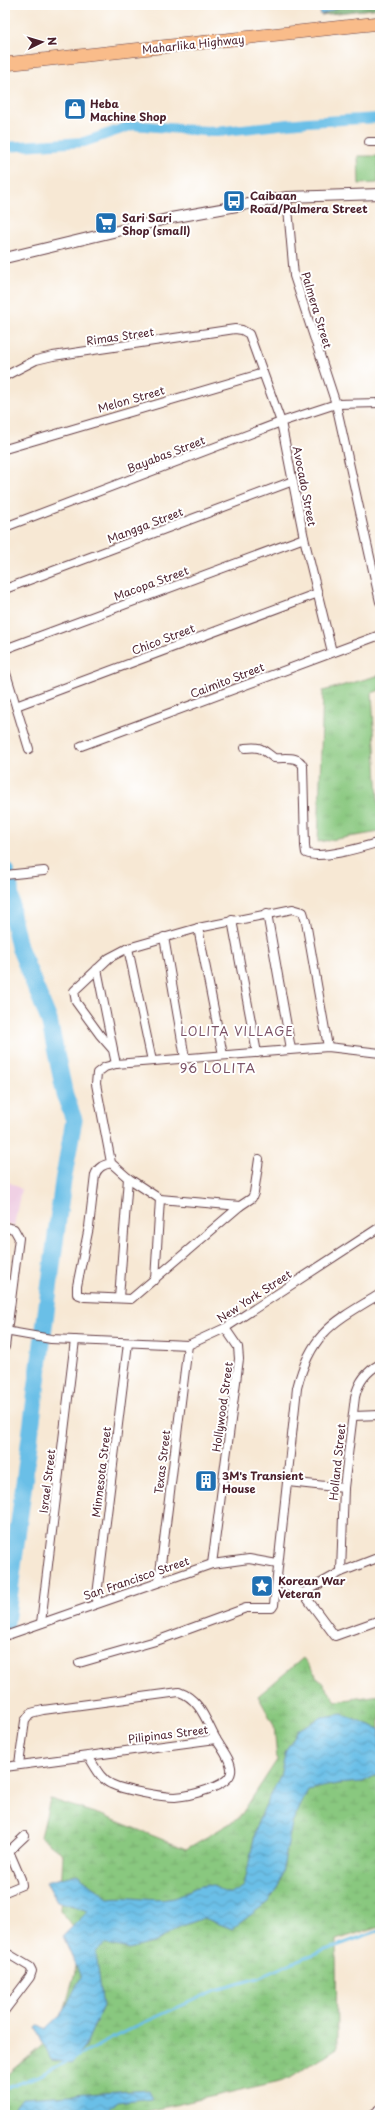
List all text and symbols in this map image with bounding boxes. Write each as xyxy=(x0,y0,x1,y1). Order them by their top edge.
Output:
north arrow xyxy=(22,22,62,62)
street label: Maharlika Highway xyxy=(141,30,245,58)
text: N xyxy=(44,36,61,46)
place label: Heba Machine Shop xyxy=(90,95,167,125)
shop icon: Heba Machine Shop xyxy=(62,96,88,122)
place label: Caibaan Road/Palmera Street xyxy=(250,187,368,217)
bus stop icon: Caibaan Road/Palmera Street xyxy=(221,188,247,214)
place label: Sari Sari Shop (small) xyxy=(122,209,190,239)
supermarket icon: Sari Sari Shop (small) xyxy=(93,210,119,236)
street label: Palmera Street xyxy=(297,270,337,350)
street label: Rimas Street xyxy=(85,323,155,349)
street label: Melon Street xyxy=(96,381,167,417)
street label: Bayabas Street xyxy=(125,431,208,477)
street label: Avocado Street xyxy=(289,444,321,528)
street label: Mangga Street xyxy=(105,503,186,547)
street label: Macopa Street xyxy=(111,561,191,604)
street label: Chico Street xyxy=(129,619,197,659)
street label: Caimito Street xyxy=(188,658,267,702)
district label: LOLITA VILLAGE xyxy=(180,1022,294,1040)
district label: 96 LOLITA xyxy=(180,1058,256,1077)
street label: New York Street xyxy=(213,1265,295,1327)
street label: Hollywood Street xyxy=(207,1360,237,1453)
street label: Holland Street xyxy=(325,1422,350,1501)
street label: Minnesota Street xyxy=(87,1425,115,1518)
street label: Texas Street xyxy=(150,1428,174,1495)
street label: Israel Street xyxy=(35,1448,59,1514)
place label: 3M's Transient House xyxy=(222,1467,304,1497)
building icon: 3M's Transient House xyxy=(193,1468,219,1494)
street label: San Francisco Street xyxy=(81,1552,192,1604)
place label: Korean War Veteran xyxy=(278,1572,346,1602)
place icon: Korean War Veteran xyxy=(249,1573,275,1599)
street label: Pilipinas Street xyxy=(127,1721,210,1747)

